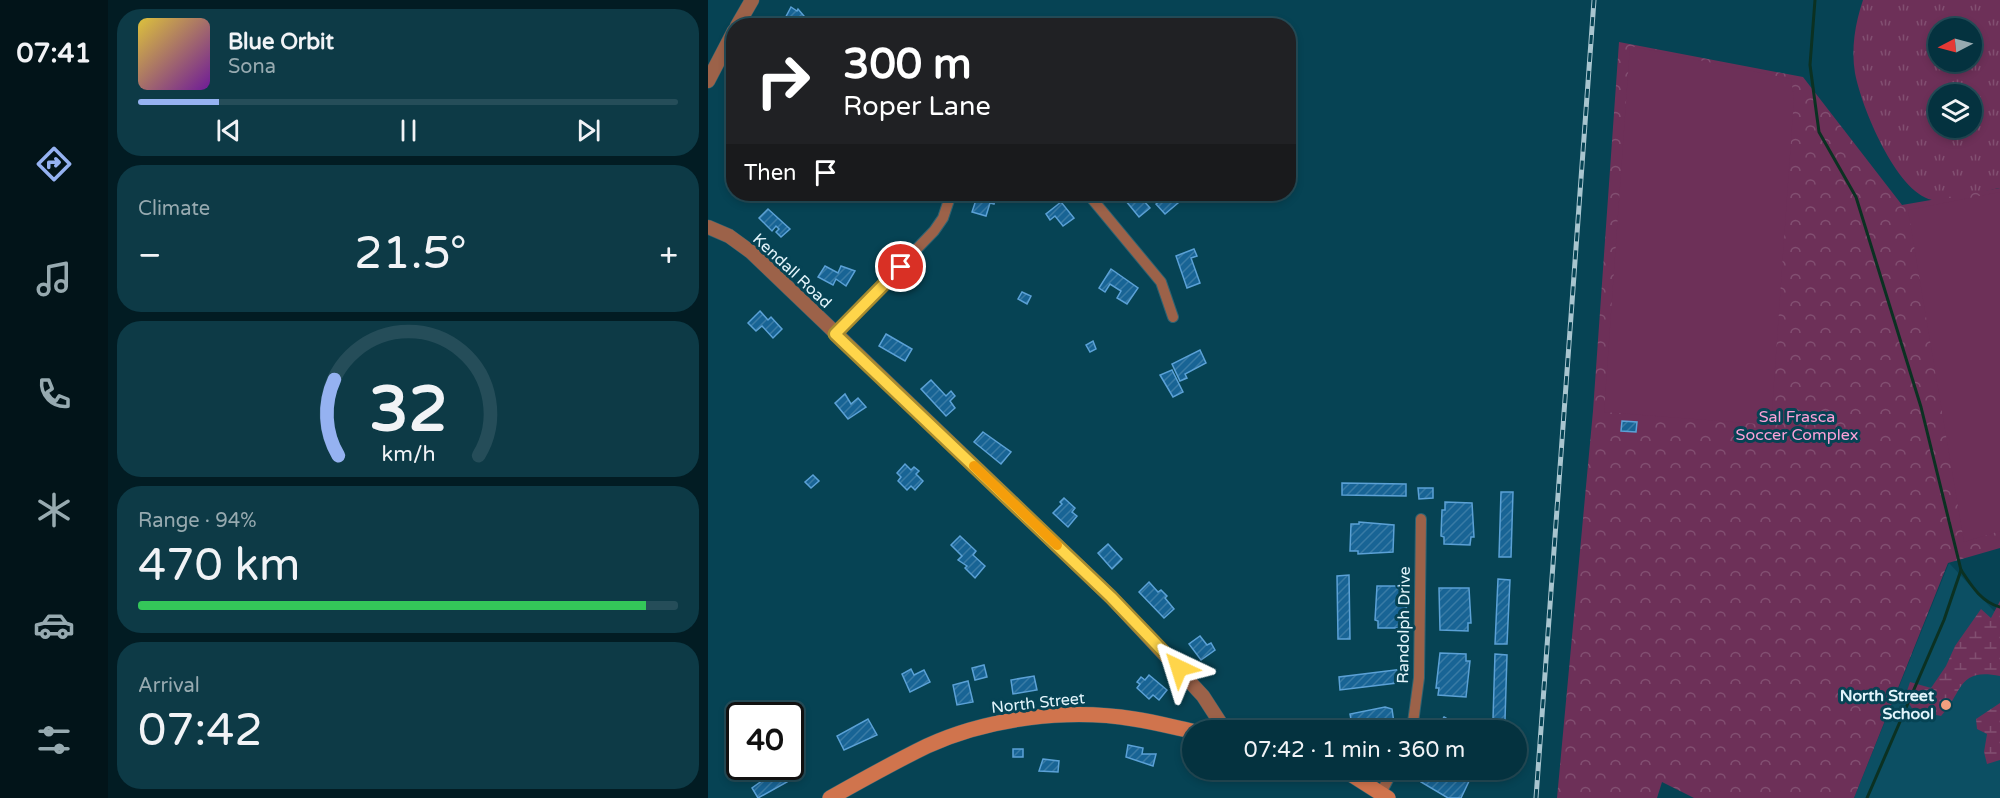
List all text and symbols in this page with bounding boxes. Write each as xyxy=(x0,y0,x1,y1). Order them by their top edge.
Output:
north arrow xyxy=(1928,18,1982,72)
map controls xyxy=(1928,18,1982,138)
text: Blue Orbit xyxy=(228,29,334,55)
text: 07:41 xyxy=(17,37,91,70)
text: 300 m xyxy=(843,39,972,90)
icon: right xyxy=(744,42,822,120)
text: Sona xyxy=(228,55,276,79)
button: layers xyxy=(1928,84,1982,138)
text: Roper Lane xyxy=(843,90,991,123)
icon: previous xyxy=(212,114,245,147)
icon: pause xyxy=(392,114,425,147)
icon: next xyxy=(572,114,605,147)
icon: directions xyxy=(33,143,75,185)
icon: arrive xyxy=(809,156,842,189)
text: Then xyxy=(744,160,797,186)
text: Climate xyxy=(138,197,210,221)
text: 21.5° xyxy=(354,227,467,281)
street label: Kendall Road xyxy=(748,229,836,313)
text: − xyxy=(138,236,162,275)
text: + xyxy=(659,236,678,275)
pin xyxy=(875,241,926,292)
icon: arrive xyxy=(884,250,917,283)
icon: music xyxy=(33,258,75,300)
icon: phone xyxy=(33,373,75,415)
text: 32 xyxy=(369,373,447,448)
park label: Sal Frasca Soccer Complex xyxy=(1736,407,1858,445)
text: km/h xyxy=(381,441,435,467)
icon: climate xyxy=(33,489,75,531)
text: Range · 94% xyxy=(138,509,257,533)
text: 470 km xyxy=(138,539,300,593)
street label: Randolph Drive xyxy=(1393,566,1415,684)
icon: car xyxy=(33,604,75,646)
position arrow xyxy=(1147,636,1211,700)
text: Arrival xyxy=(138,674,200,698)
place label: North Street School xyxy=(1840,686,1935,724)
street label: North Street xyxy=(990,688,1086,718)
marker: North Street School xyxy=(1939,698,1953,712)
speed limit sign: 40 xyxy=(726,702,804,780)
text: 07:42 xyxy=(138,704,263,758)
icon: filters xyxy=(33,719,75,761)
text: 07:42 · 1 min · 360 m xyxy=(1244,737,1465,763)

